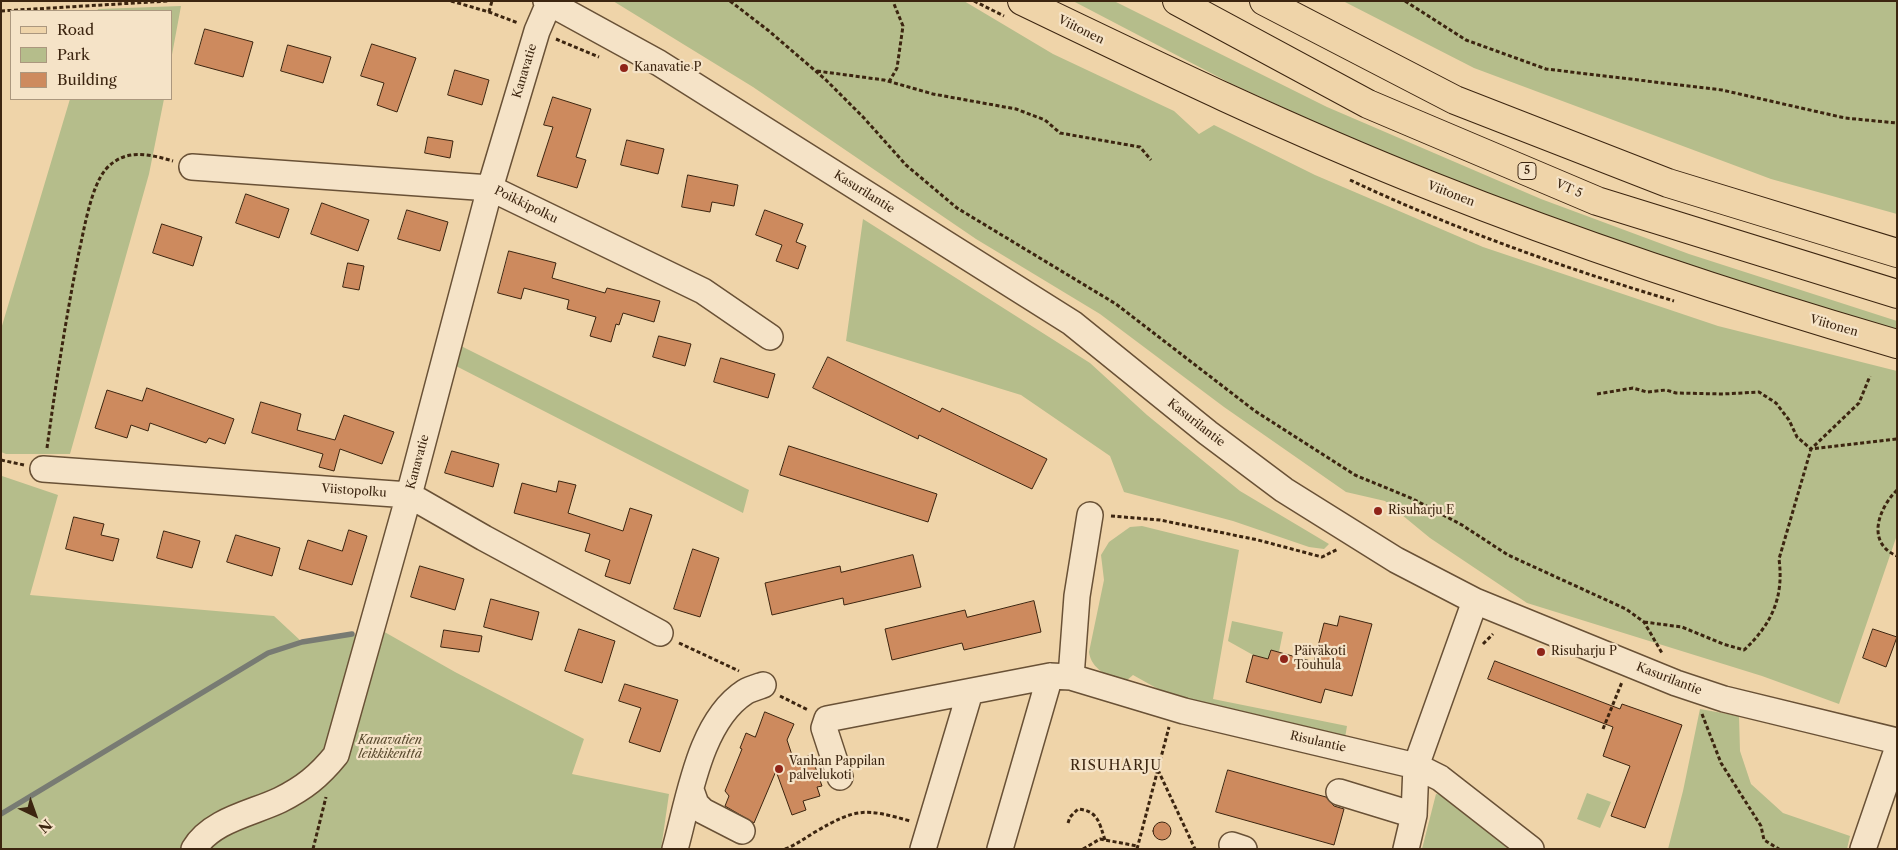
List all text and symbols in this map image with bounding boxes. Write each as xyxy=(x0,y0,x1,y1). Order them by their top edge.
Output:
legend xyxy=(10,10,172,100)
street label: Viitonen xyxy=(1056,13,1106,47)
text: Road xyxy=(57,20,94,39)
street label: Kanavatie xyxy=(510,42,540,100)
text: Park xyxy=(57,45,90,64)
place label: Kanavatie P xyxy=(634,61,701,75)
marker: Kanavatie P xyxy=(618,62,630,74)
text: Building xyxy=(57,70,117,89)
road number: 5 xyxy=(1518,162,1536,180)
street label: Kasurilantie xyxy=(831,168,897,216)
street label: VT 5 xyxy=(1554,177,1584,201)
street label: Viitonen xyxy=(1425,178,1477,210)
street label: Poikkipolku xyxy=(492,183,560,227)
street label: Viitonen xyxy=(1808,312,1860,340)
street label: Kasurilantie xyxy=(1164,396,1228,450)
street label: Kanavatie xyxy=(404,433,432,491)
street label: Viistopolku xyxy=(321,482,387,500)
place label: Risuharju E xyxy=(1388,504,1454,518)
marker: Risuharju E xyxy=(1372,505,1384,517)
place label: Päiväkoti Touhula xyxy=(1294,645,1346,673)
place label: Risuharju P xyxy=(1551,645,1617,659)
marker: Risuharju P xyxy=(1535,646,1547,658)
marker: Päiväkoti Touhula xyxy=(1278,653,1290,665)
street label: Kasurilantie xyxy=(1634,660,1704,698)
street label: Risulantie xyxy=(1289,729,1347,755)
park label: Kanavatien leikkikenttä xyxy=(358,734,422,762)
place label: Vanhan Pappilan palvelukoti xyxy=(789,755,885,783)
district label: RISUHARJU xyxy=(1069,758,1163,774)
marker: Vanhan Pappilan palvelukoti xyxy=(773,763,785,775)
north arrow xyxy=(10,790,60,840)
text: N xyxy=(34,815,56,837)

